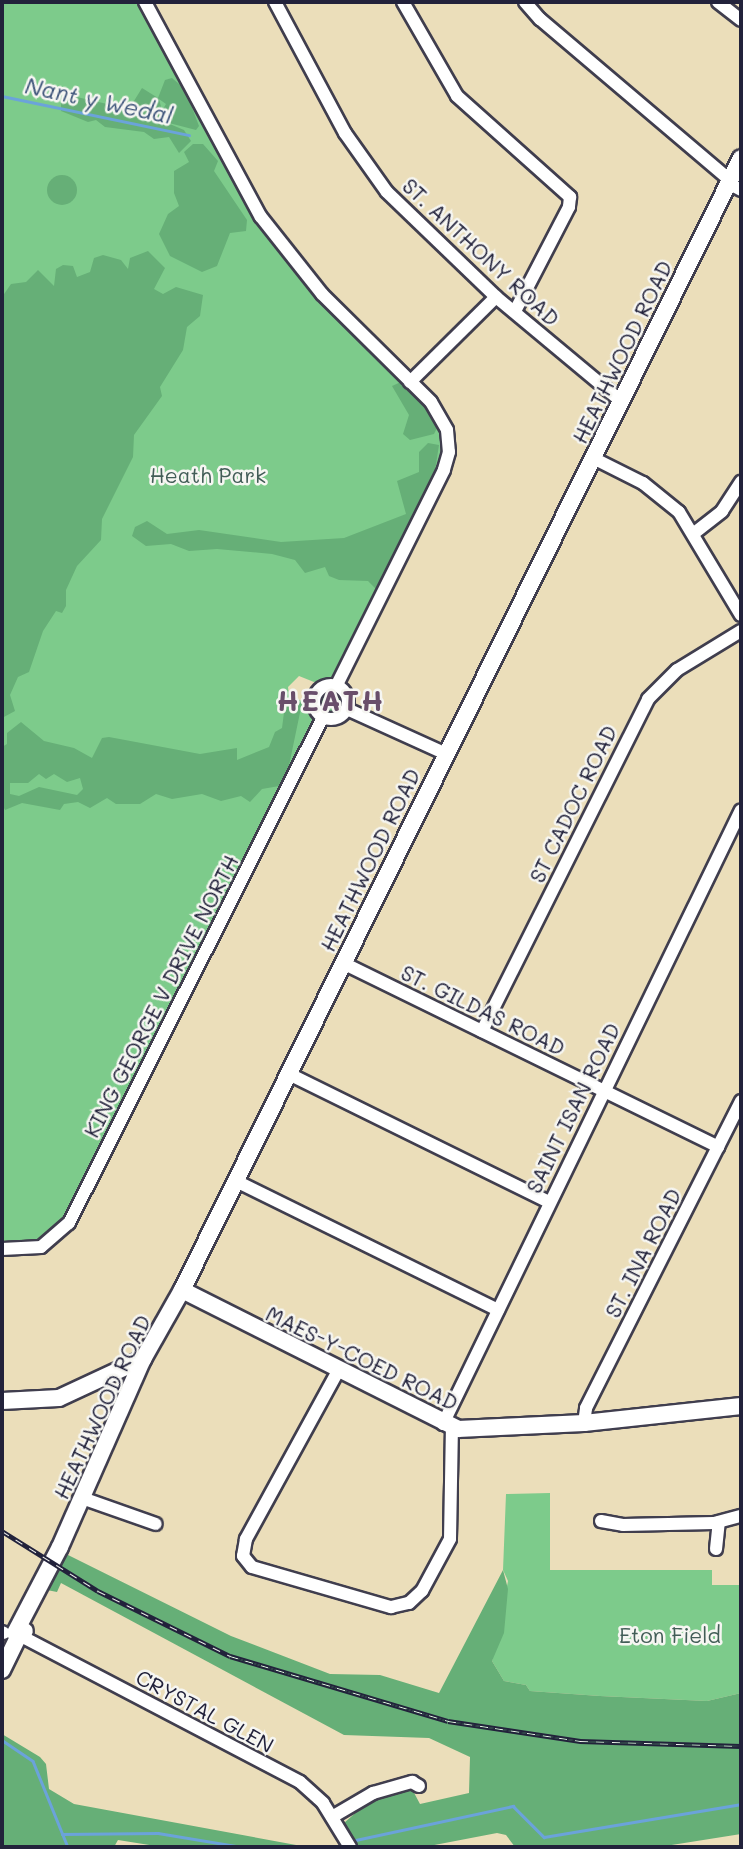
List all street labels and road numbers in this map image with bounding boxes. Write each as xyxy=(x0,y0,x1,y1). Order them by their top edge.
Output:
street label: ST. ANTHONY ROAD xyxy=(398,173,564,331)
street label: HEATHWOOD ROAD xyxy=(567,257,677,447)
street label: ST CADOC ROAD xyxy=(524,721,622,887)
street label: HEATHWOOD ROAD xyxy=(315,765,425,955)
street label: KING GEORGE V DRIVE NORTH xyxy=(79,851,243,1141)
street label: ST. GILDAS ROAD xyxy=(397,959,569,1061)
street label: SAINT ISAN ROAD xyxy=(521,1019,625,1197)
street label: ST. INA ROAD xyxy=(600,1184,686,1322)
street label: MAES-Y-COED ROAD xyxy=(262,1301,462,1415)
street label: HEATHWOOD ROAD xyxy=(48,1311,156,1503)
street label: CRYSTAL GLEN xyxy=(132,1664,278,1758)

